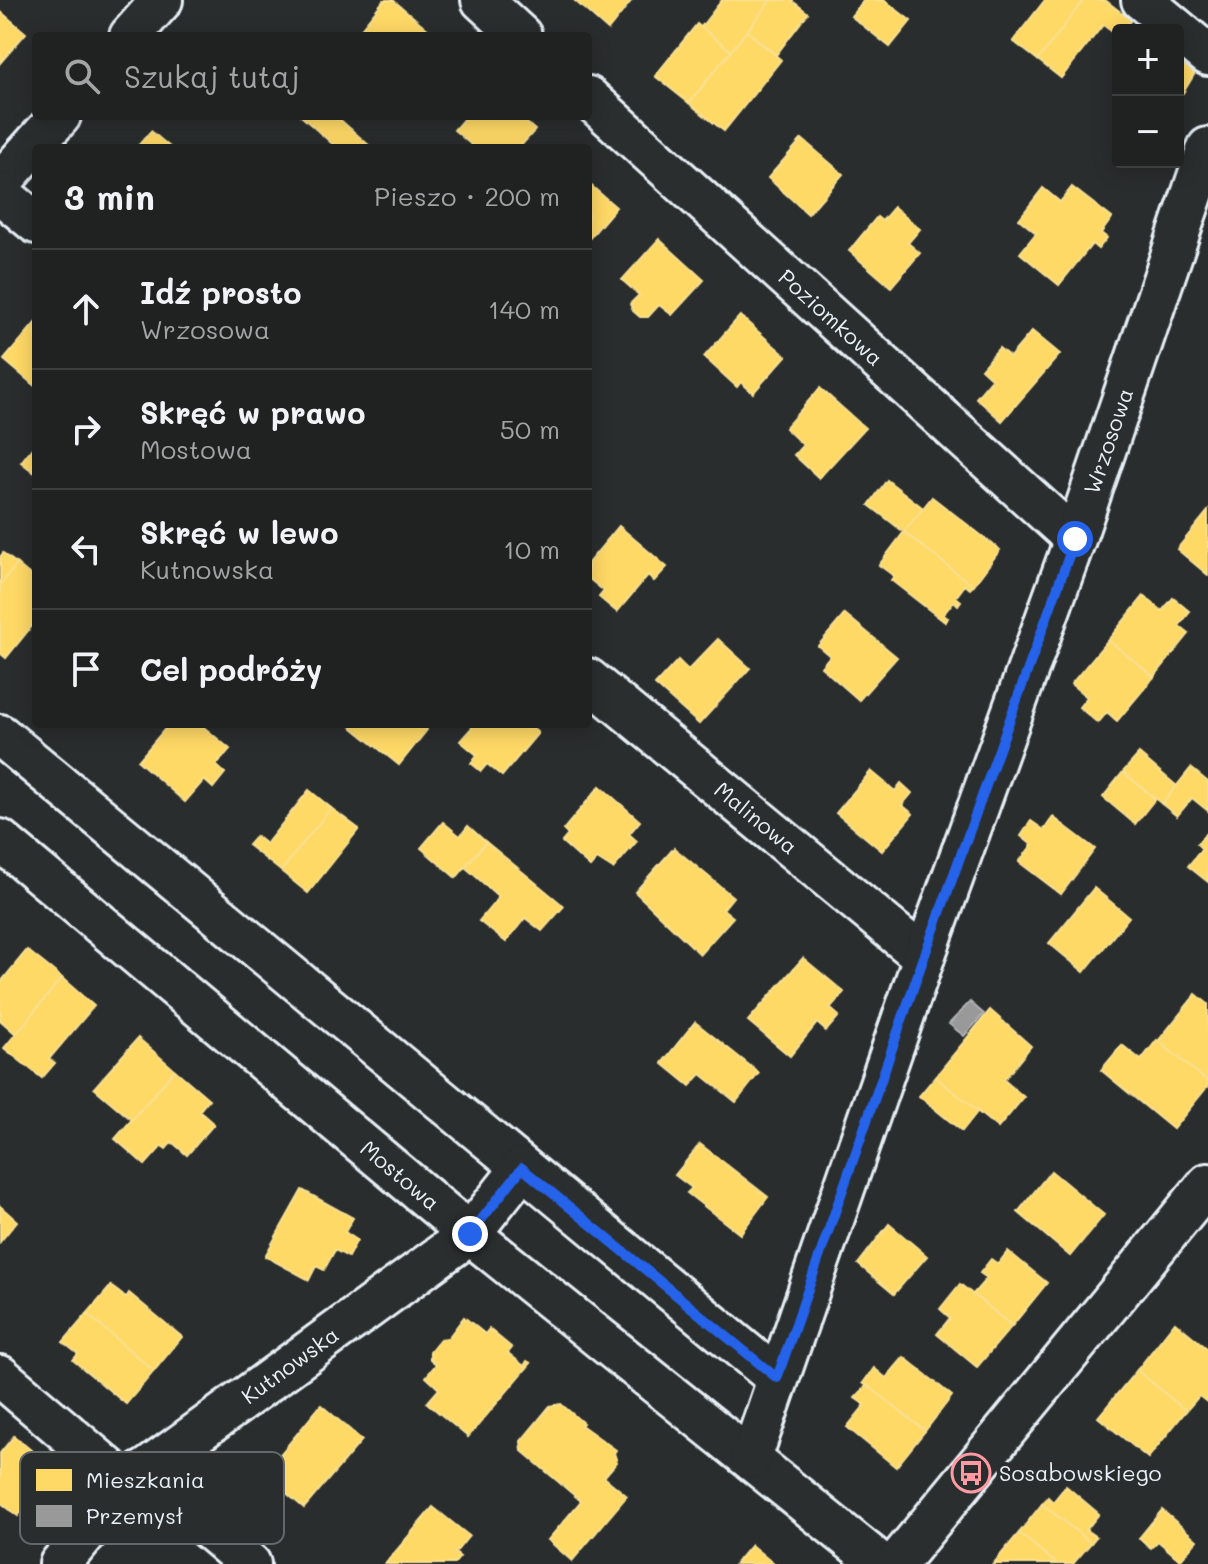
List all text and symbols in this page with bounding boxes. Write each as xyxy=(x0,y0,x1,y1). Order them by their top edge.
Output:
map controls xyxy=(1112,24,1184,168)
button: + xyxy=(1112,24,1184,96)
search box xyxy=(32,32,592,120)
icon: search xyxy=(60,54,104,98)
text: Szukaj tutaj xyxy=(124,56,300,96)
button: − xyxy=(1112,96,1184,168)
text: 3 min xyxy=(64,174,155,219)
text: Pieszo · 200 m xyxy=(374,179,560,213)
street label: Poziomkowa xyxy=(773,262,890,372)
text: Idź prosto xyxy=(140,272,301,312)
icon: ahead xyxy=(64,287,108,331)
text: 140 m xyxy=(488,292,560,326)
text: Wrzosowa xyxy=(140,312,270,346)
street label: Wrzosowa xyxy=(1076,384,1139,498)
text: Skręć w prawo xyxy=(140,392,365,432)
icon: right xyxy=(64,407,108,451)
text: 50 m xyxy=(500,412,560,446)
text: Mostowa xyxy=(140,432,252,466)
text: Skręć w lewo xyxy=(140,512,338,552)
route start xyxy=(1057,521,1093,557)
icon: left xyxy=(64,527,108,571)
text: 10 m xyxy=(503,532,560,566)
text: Kutnowska xyxy=(140,552,274,586)
icon: arrive xyxy=(64,647,108,691)
text: Cel podróży xyxy=(140,649,322,689)
street label: Malinowa xyxy=(709,775,804,860)
street label: Mostowa xyxy=(355,1133,446,1217)
route end xyxy=(452,1216,488,1252)
street label: Kutnowska xyxy=(235,1320,344,1410)
legend xyxy=(20,1452,284,1544)
bus stop icon: Sosabowskiego xyxy=(950,1452,992,1494)
place label: Sosabowskiego xyxy=(999,1458,1162,1487)
text: Mieszkania xyxy=(86,1465,205,1494)
text: Przemysł xyxy=(86,1501,183,1530)

